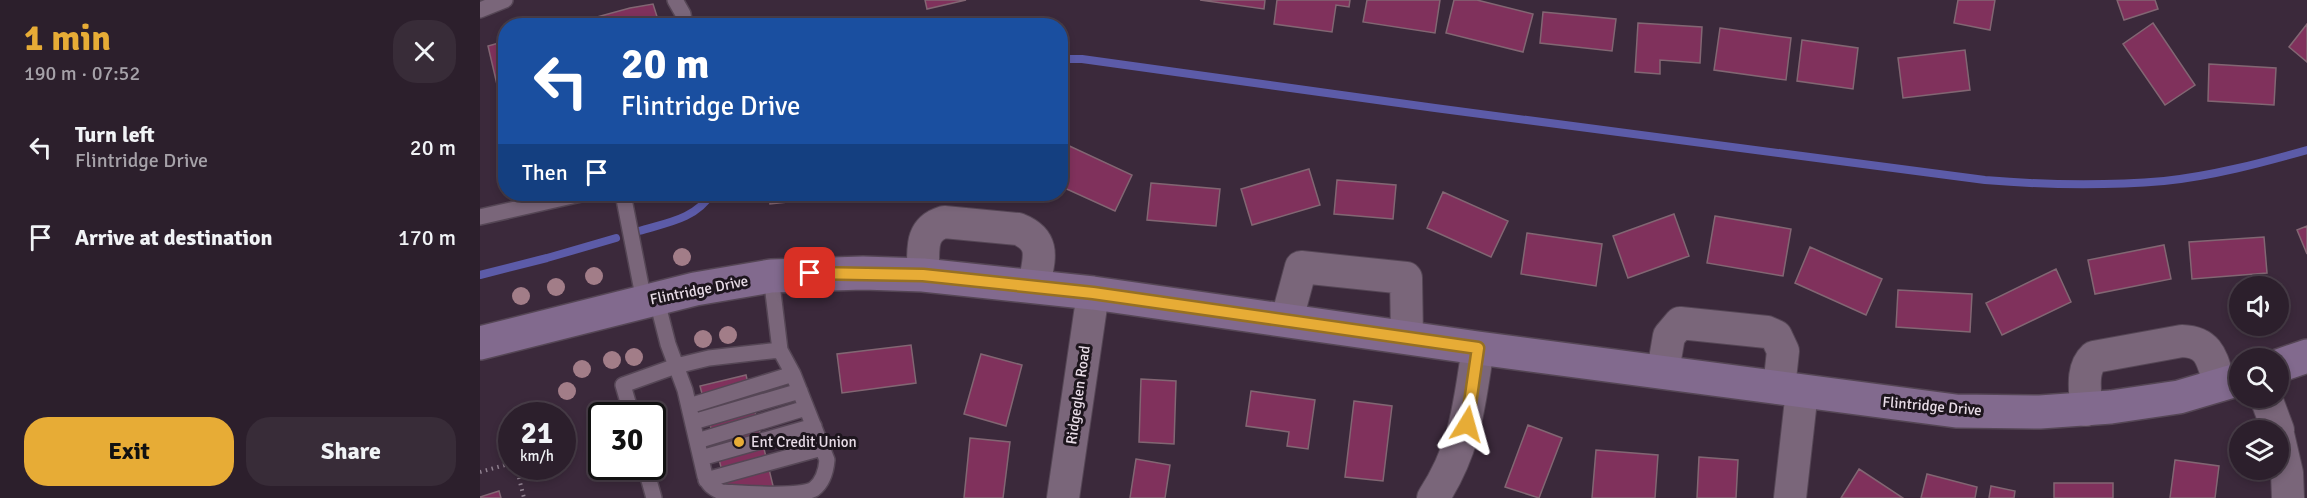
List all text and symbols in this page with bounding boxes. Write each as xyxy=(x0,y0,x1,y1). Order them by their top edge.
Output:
text: 1 min xyxy=(24,16,111,61)
button: close xyxy=(393,20,456,83)
text: 20 m xyxy=(621,39,710,90)
icon: left xyxy=(522,42,600,120)
text: 190 m · 07:52 xyxy=(24,61,140,86)
text: Flintridge Drive xyxy=(621,90,801,123)
text: Turn left xyxy=(75,121,155,148)
icon: left xyxy=(24,131,57,164)
text: 20 m xyxy=(410,134,456,161)
text: Flintridge Drive xyxy=(75,148,208,173)
icon: arrive xyxy=(580,156,613,189)
text: Then xyxy=(522,159,568,186)
icon: arrive xyxy=(24,221,57,254)
text: Arrive at destination xyxy=(75,224,272,251)
text: 170 m xyxy=(398,224,456,251)
pin xyxy=(784,247,835,298)
icon: arrive xyxy=(793,256,826,289)
street label: Flintridge Drive xyxy=(648,272,750,308)
map controls xyxy=(2229,276,2289,480)
button: sound xyxy=(2229,276,2289,336)
street label: Ridgeglen Road xyxy=(1062,344,1094,446)
button: search xyxy=(2229,348,2289,408)
position arrow xyxy=(1435,392,1499,456)
street label: Flintridge Drive xyxy=(1882,393,1982,419)
speed limit sign: 30 xyxy=(588,402,666,480)
text: 21 xyxy=(521,415,553,452)
button: Exit xyxy=(24,417,234,486)
button: Share xyxy=(246,417,456,486)
button: layers xyxy=(2229,420,2289,480)
place label: Ent Credit Union xyxy=(751,433,857,451)
marker: Ent Credit Union xyxy=(732,435,746,449)
text: km/h xyxy=(520,447,554,465)

